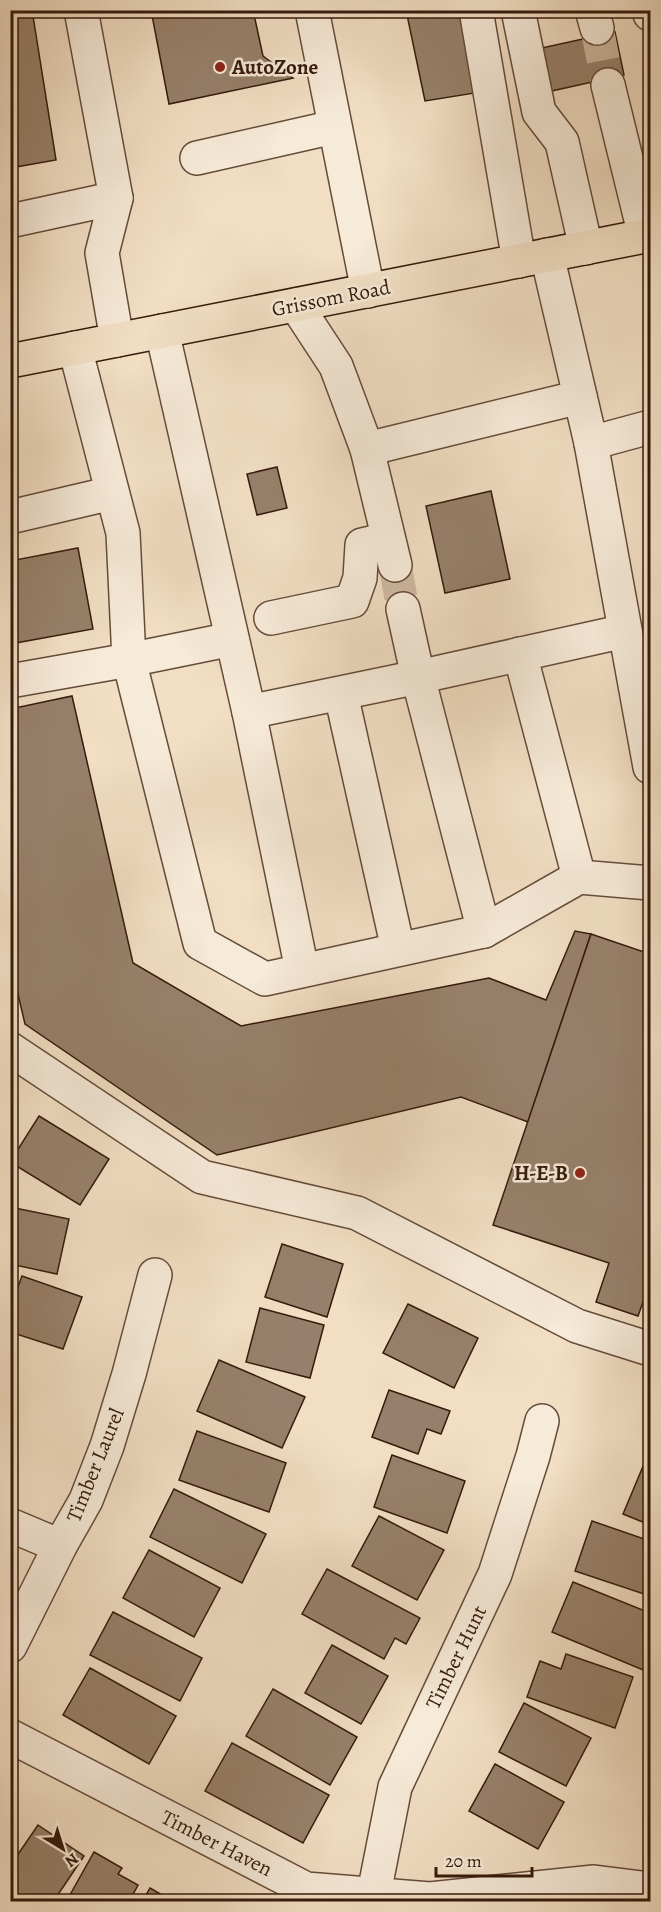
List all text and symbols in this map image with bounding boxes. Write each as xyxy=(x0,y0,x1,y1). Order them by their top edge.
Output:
place label: AutoZone xyxy=(231,53,319,81)
marker: AutoZone xyxy=(213,60,227,74)
street label: Grissom Road xyxy=(269,273,393,323)
place label: H-E-B xyxy=(514,1159,568,1187)
marker: H-E-B xyxy=(573,1166,587,1180)
street label: Timber Laurel xyxy=(59,1404,131,1526)
street label: Timber Hunt xyxy=(419,1600,493,1714)
street label: Timber Haven xyxy=(157,1803,277,1883)
north arrow xyxy=(33,1819,93,1879)
scale bar xyxy=(436,1840,532,1878)
text: N xyxy=(60,1848,83,1873)
text: 20 m xyxy=(445,1849,482,1873)

